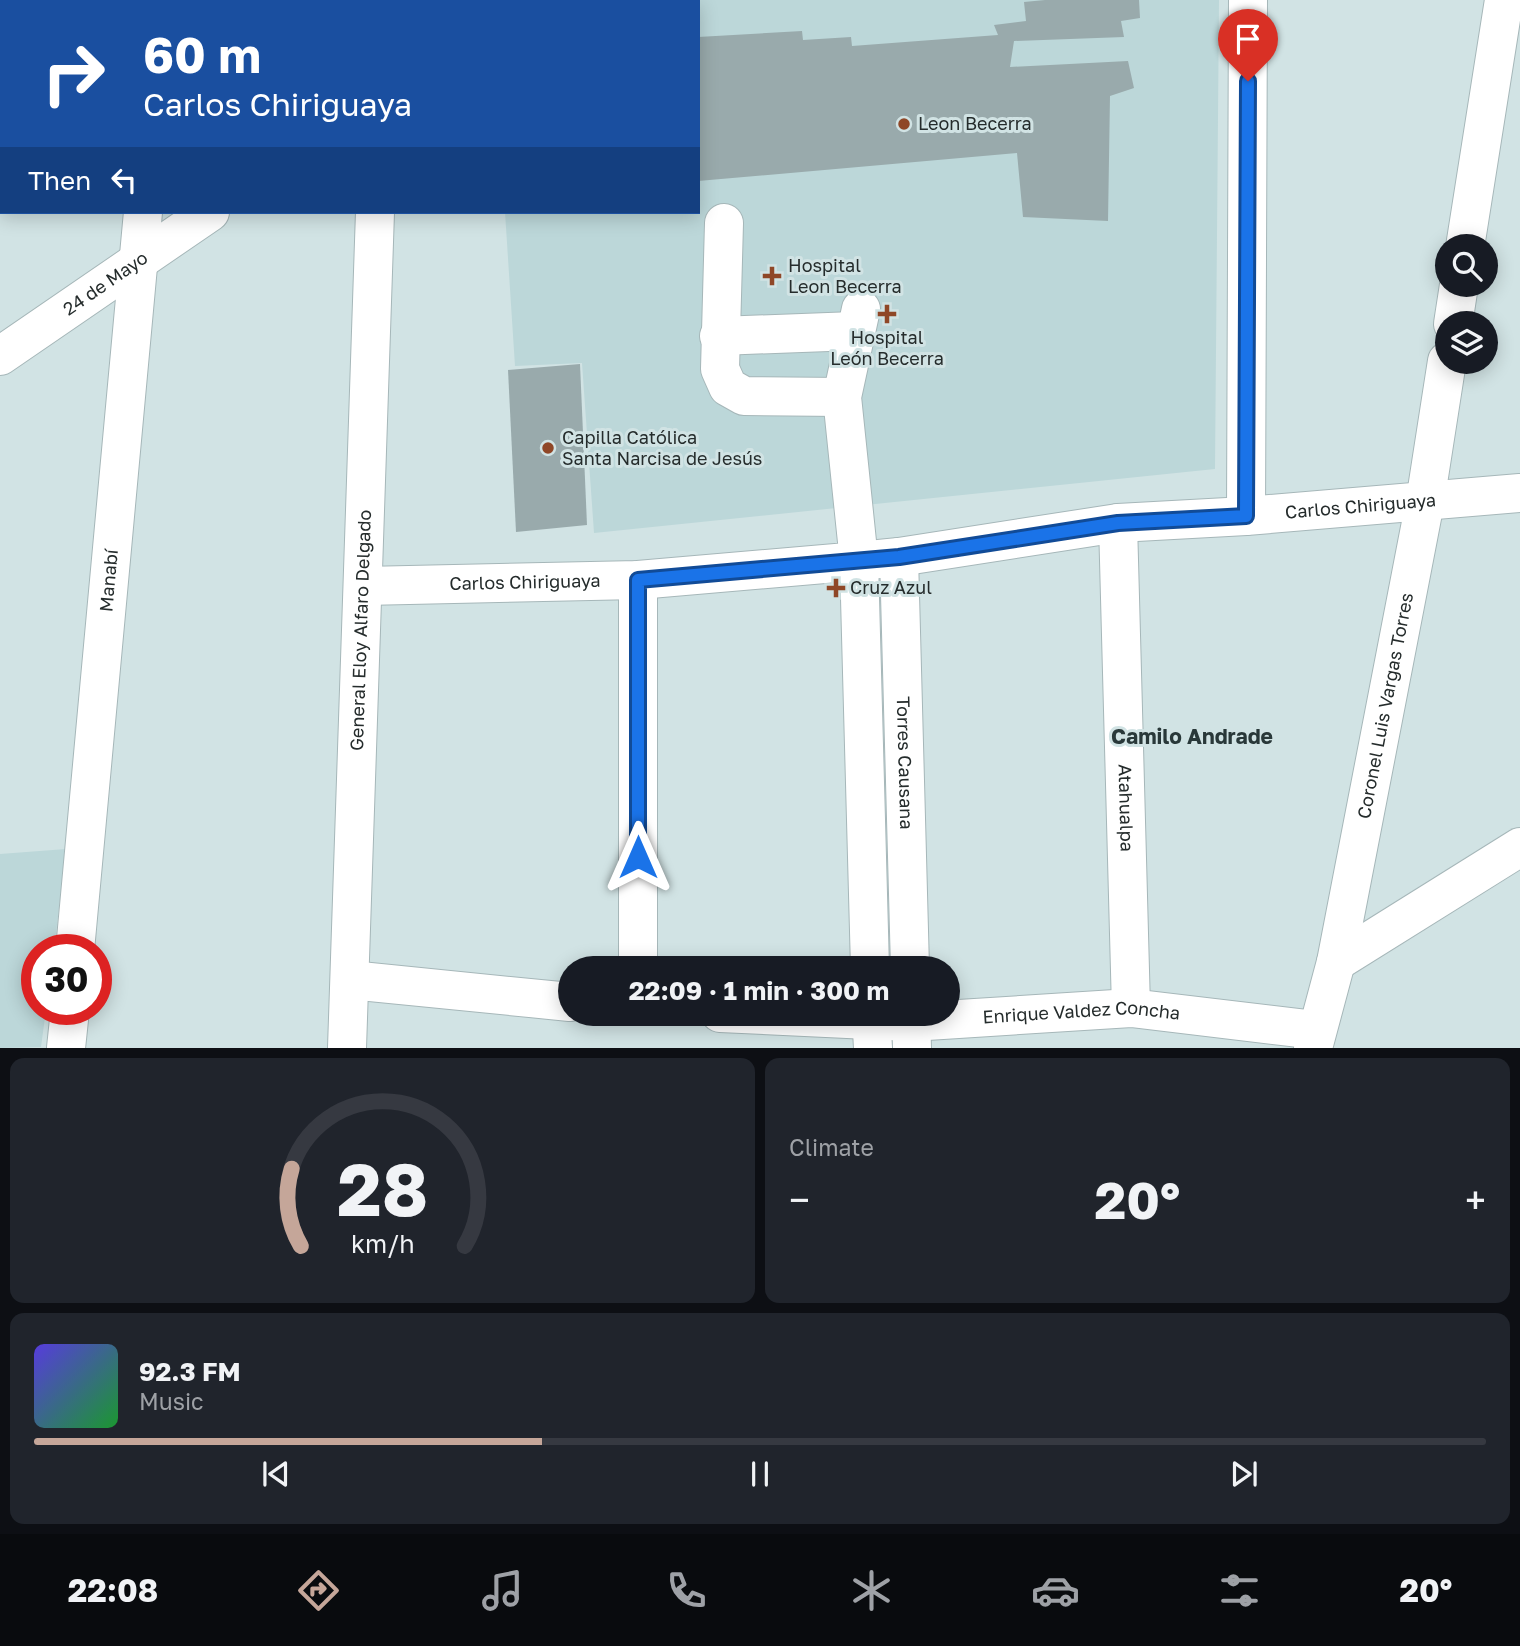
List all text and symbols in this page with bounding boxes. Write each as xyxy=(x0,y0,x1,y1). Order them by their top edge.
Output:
pin xyxy=(1218,9,1278,81)
icon: arrive xyxy=(1229,20,1267,58)
text: 60 m xyxy=(143,25,261,84)
icon: right xyxy=(28,28,119,119)
text: Carlos Chiriguaya xyxy=(143,85,412,123)
place label: Leon Becerra xyxy=(918,112,1032,134)
marker: Leon Becerra xyxy=(896,116,912,132)
icon: left xyxy=(105,161,143,199)
text: Then xyxy=(28,165,91,196)
map controls xyxy=(1435,234,1498,374)
button: search xyxy=(1435,234,1498,297)
street label: 24 de Mayo xyxy=(58,246,152,320)
place label: Hospital Leon Becerra xyxy=(788,254,902,297)
marker: Hospital Leon Becerra xyxy=(762,266,782,286)
marker: Hospital León Becerra xyxy=(877,304,897,324)
button: layers xyxy=(1435,311,1498,374)
place label: Hospital León Becerra xyxy=(830,326,944,369)
place label: Capilla Católica Santa Narcisa de Jesús xyxy=(562,426,762,469)
marker: Capilla Católica Santa Narcisa de Jesús xyxy=(540,440,556,456)
street label: Carlos Chiriguaya xyxy=(1284,488,1437,523)
street label: General Eloy Alfaro Delgado xyxy=(345,509,375,751)
street label: Manabí xyxy=(94,547,122,613)
street label: Carlos Chiriguaya xyxy=(449,569,601,594)
place label: Cruz Azul xyxy=(850,576,932,598)
marker: Cruz Azul xyxy=(828,580,844,596)
street label: Coronel Luis Vargas Torres xyxy=(1352,591,1417,820)
street label: Torres Causana xyxy=(893,696,918,830)
district label: Camilo Andrade xyxy=(1111,723,1273,749)
street label: Atahualpa xyxy=(1114,764,1139,852)
position arrow xyxy=(601,820,675,894)
speed limit sign: 30 xyxy=(21,934,112,1025)
text: 22:09 · 1 min · 300 m xyxy=(629,975,889,1006)
street label: Enrique Valdez Concha xyxy=(982,996,1181,1027)
text: Climate xyxy=(789,1133,874,1161)
text: 28 xyxy=(337,1146,428,1233)
text: 20° xyxy=(1095,1168,1180,1230)
text: − xyxy=(789,1177,810,1222)
text: + xyxy=(1465,1177,1486,1222)
text: km/h xyxy=(351,1228,414,1259)
text: 92.3 FM xyxy=(139,1356,241,1387)
text: Music xyxy=(139,1387,204,1415)
icon: previous xyxy=(257,1455,295,1493)
icon: pause xyxy=(741,1455,779,1493)
icon: next xyxy=(1225,1455,1263,1493)
icon: directions xyxy=(294,1566,343,1615)
icon: music xyxy=(478,1566,527,1615)
icon: phone xyxy=(662,1566,711,1615)
icon: climate xyxy=(847,1566,896,1615)
icon: car xyxy=(1031,1566,1080,1615)
icon: filters xyxy=(1215,1566,1264,1615)
text: 22:08 xyxy=(68,1571,158,1609)
text: 20° xyxy=(1400,1571,1452,1609)

